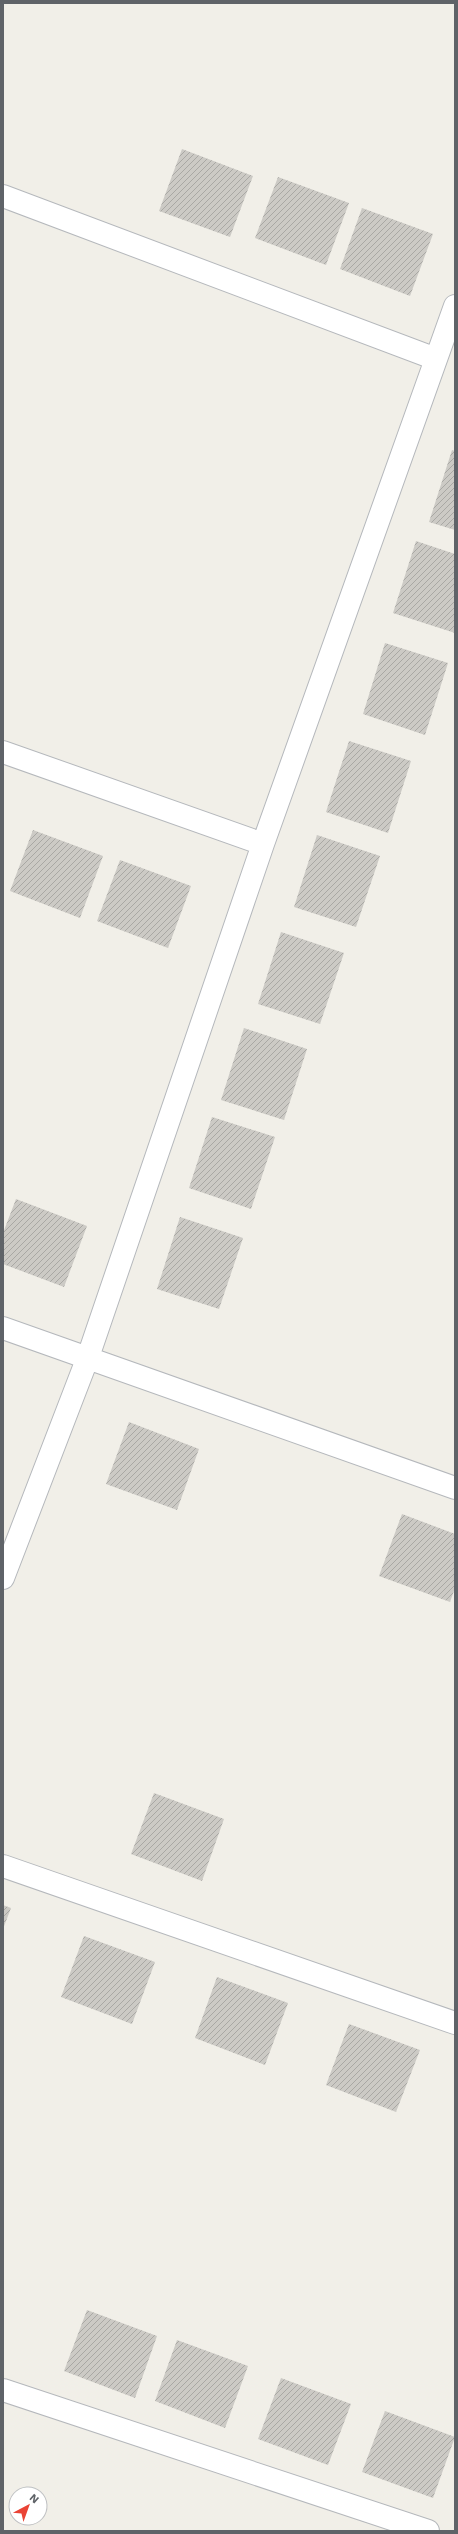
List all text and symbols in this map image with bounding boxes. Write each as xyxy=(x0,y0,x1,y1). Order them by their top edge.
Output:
north arrow xyxy=(8,2486,48,2526)
text: N xyxy=(27,2491,42,2506)

